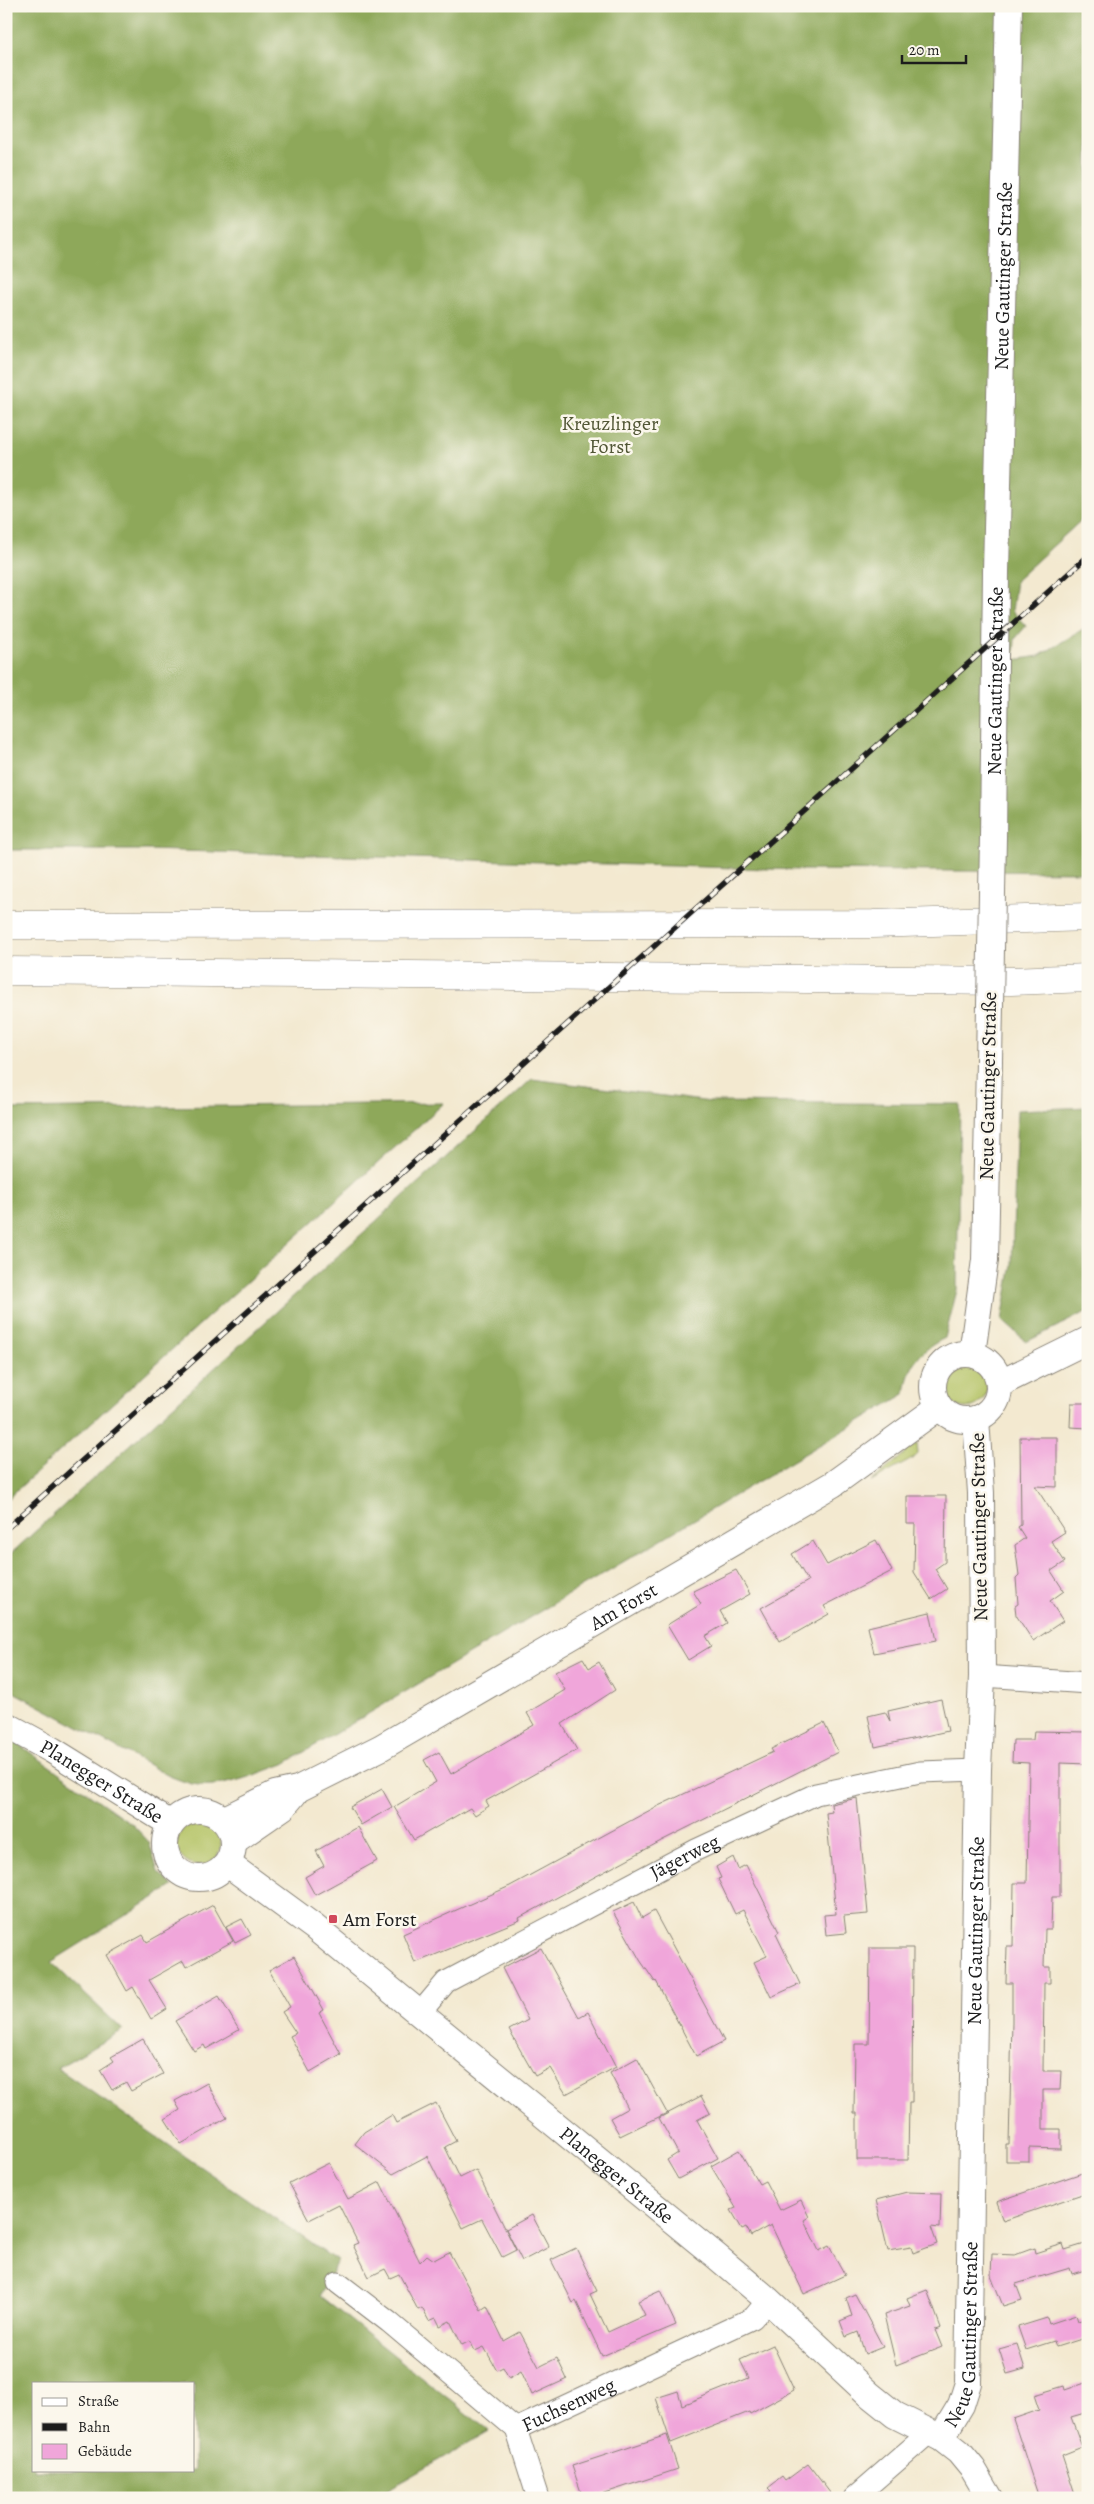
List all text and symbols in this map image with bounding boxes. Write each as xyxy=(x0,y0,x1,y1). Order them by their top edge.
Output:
scale bar xyxy=(902,32,965,64)
text: 20 m xyxy=(909,40,940,60)
street label: Neue Gautinger Straße xyxy=(987,181,1018,371)
park label: Kreuzlinger Forst xyxy=(561,410,659,460)
street label: Neue Gautinger Straße xyxy=(980,586,1009,776)
street label: Neue Gautinger Straße xyxy=(973,991,1003,1180)
street label: Neue Gautinger Straße xyxy=(964,1432,994,1621)
street label: Am Forst xyxy=(584,1576,662,1637)
street label: Planegger Straße xyxy=(35,1733,169,1830)
street label: Jägerweg xyxy=(645,1828,724,1886)
street label: Neue Gautinger Straße xyxy=(960,1836,990,2025)
place label: Am Forst xyxy=(342,1906,417,1933)
marker: Am Forst xyxy=(327,1913,339,1925)
street label: Planegger Straße xyxy=(554,2120,680,2230)
street label: Neue Gautinger Straße xyxy=(937,2241,984,2432)
street label: Fuchsenweg xyxy=(517,2371,619,2438)
legend xyxy=(32,2382,195,2472)
text: Straße xyxy=(78,2391,119,2411)
text: Bahn xyxy=(78,2417,110,2437)
text: Gebäude xyxy=(78,2441,132,2461)

